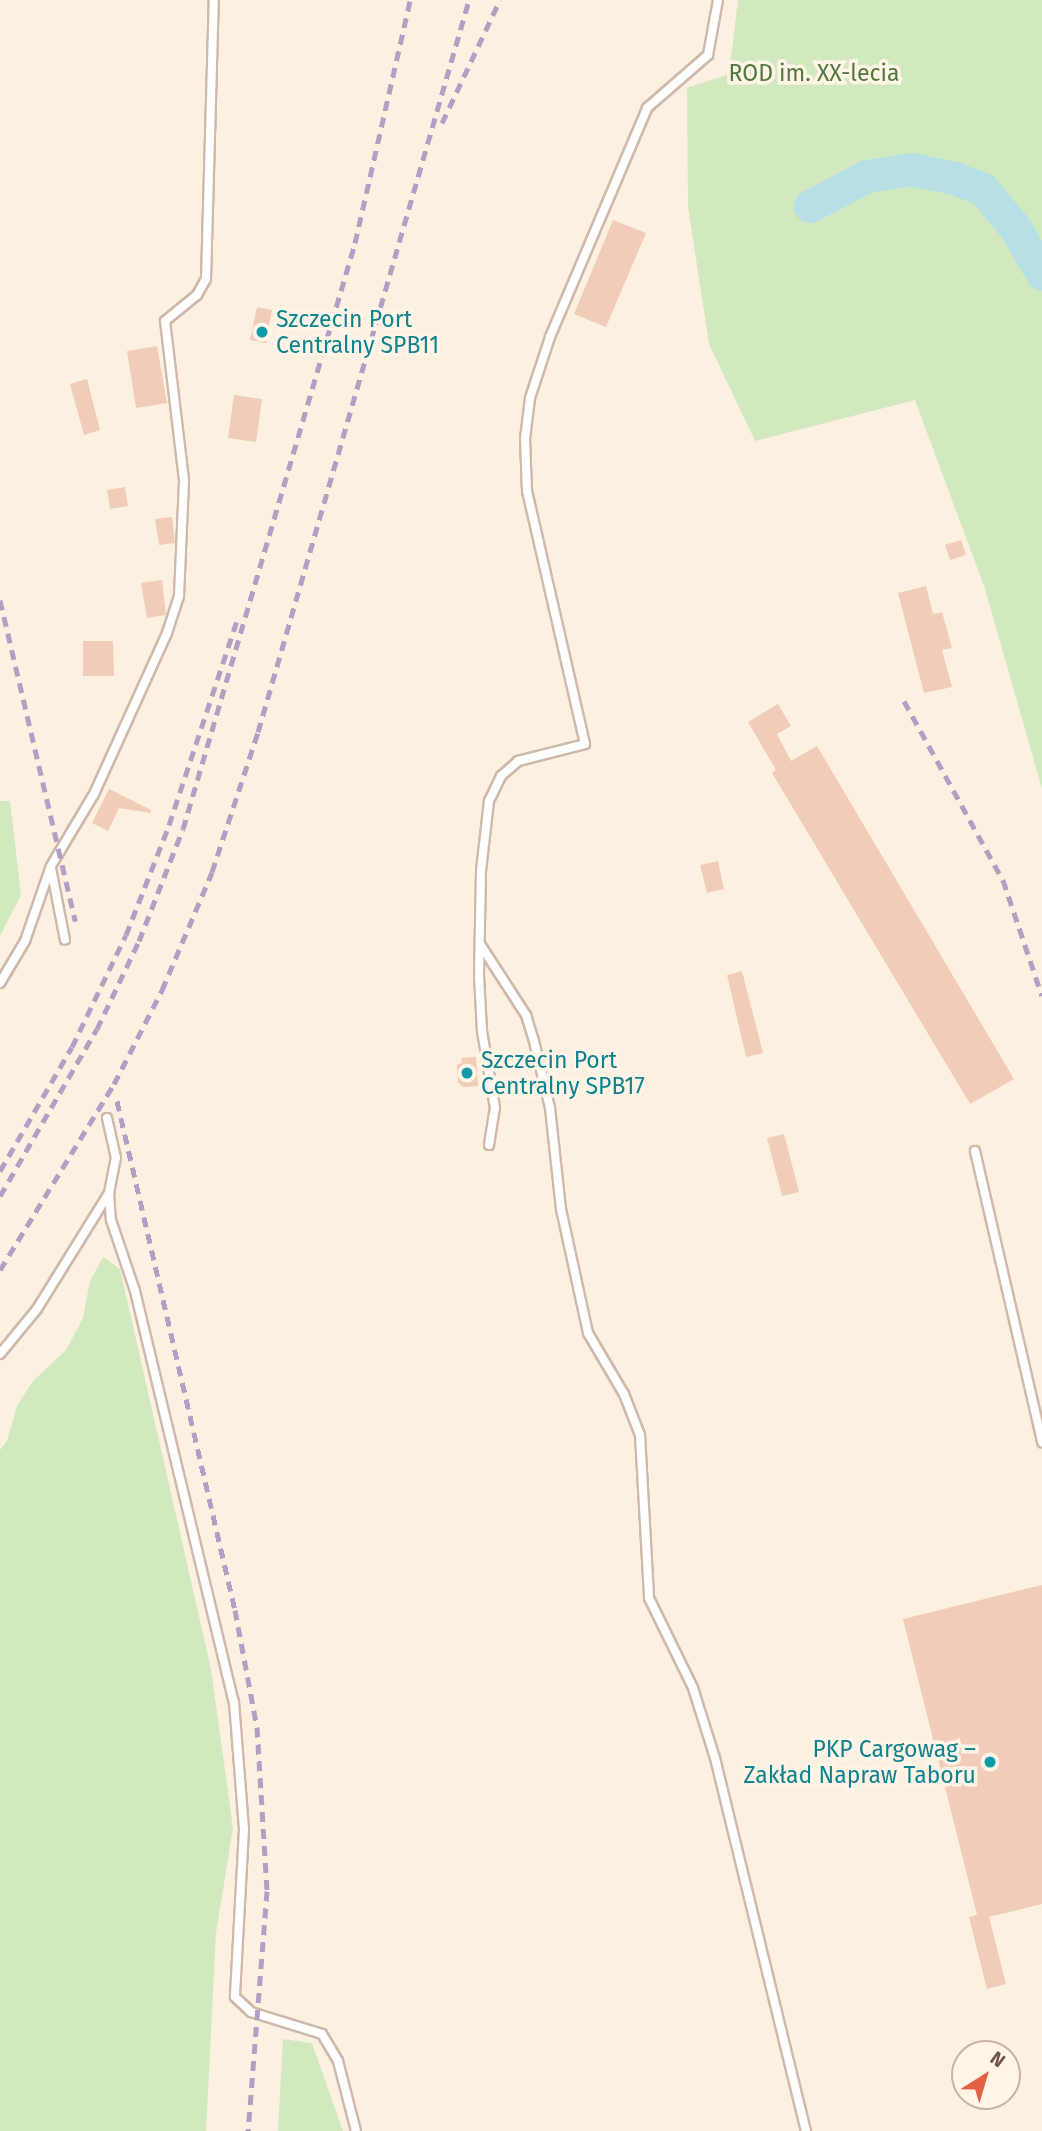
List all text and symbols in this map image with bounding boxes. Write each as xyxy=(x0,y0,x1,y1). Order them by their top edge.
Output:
park label: ROD im. XX-lecia xyxy=(729,59,899,87)
place label: Szczecin Port Centralny SPB11 xyxy=(276,305,439,359)
marker: Szczecin Port Centralny SPB11 xyxy=(254,324,270,340)
place label: Szczecin Port Centralny SPB17 xyxy=(481,1046,645,1100)
marker: Szczecin Port Centralny SPB17 xyxy=(459,1065,475,1081)
place label: PKP Cargowag – Zakład Napraw Taboru xyxy=(743,1735,976,1789)
marker: PKP Cargowag – Zakład Napraw Taboru xyxy=(982,1754,998,1770)
north arrow xyxy=(951,2040,1021,2110)
text: N xyxy=(986,2046,1010,2072)

